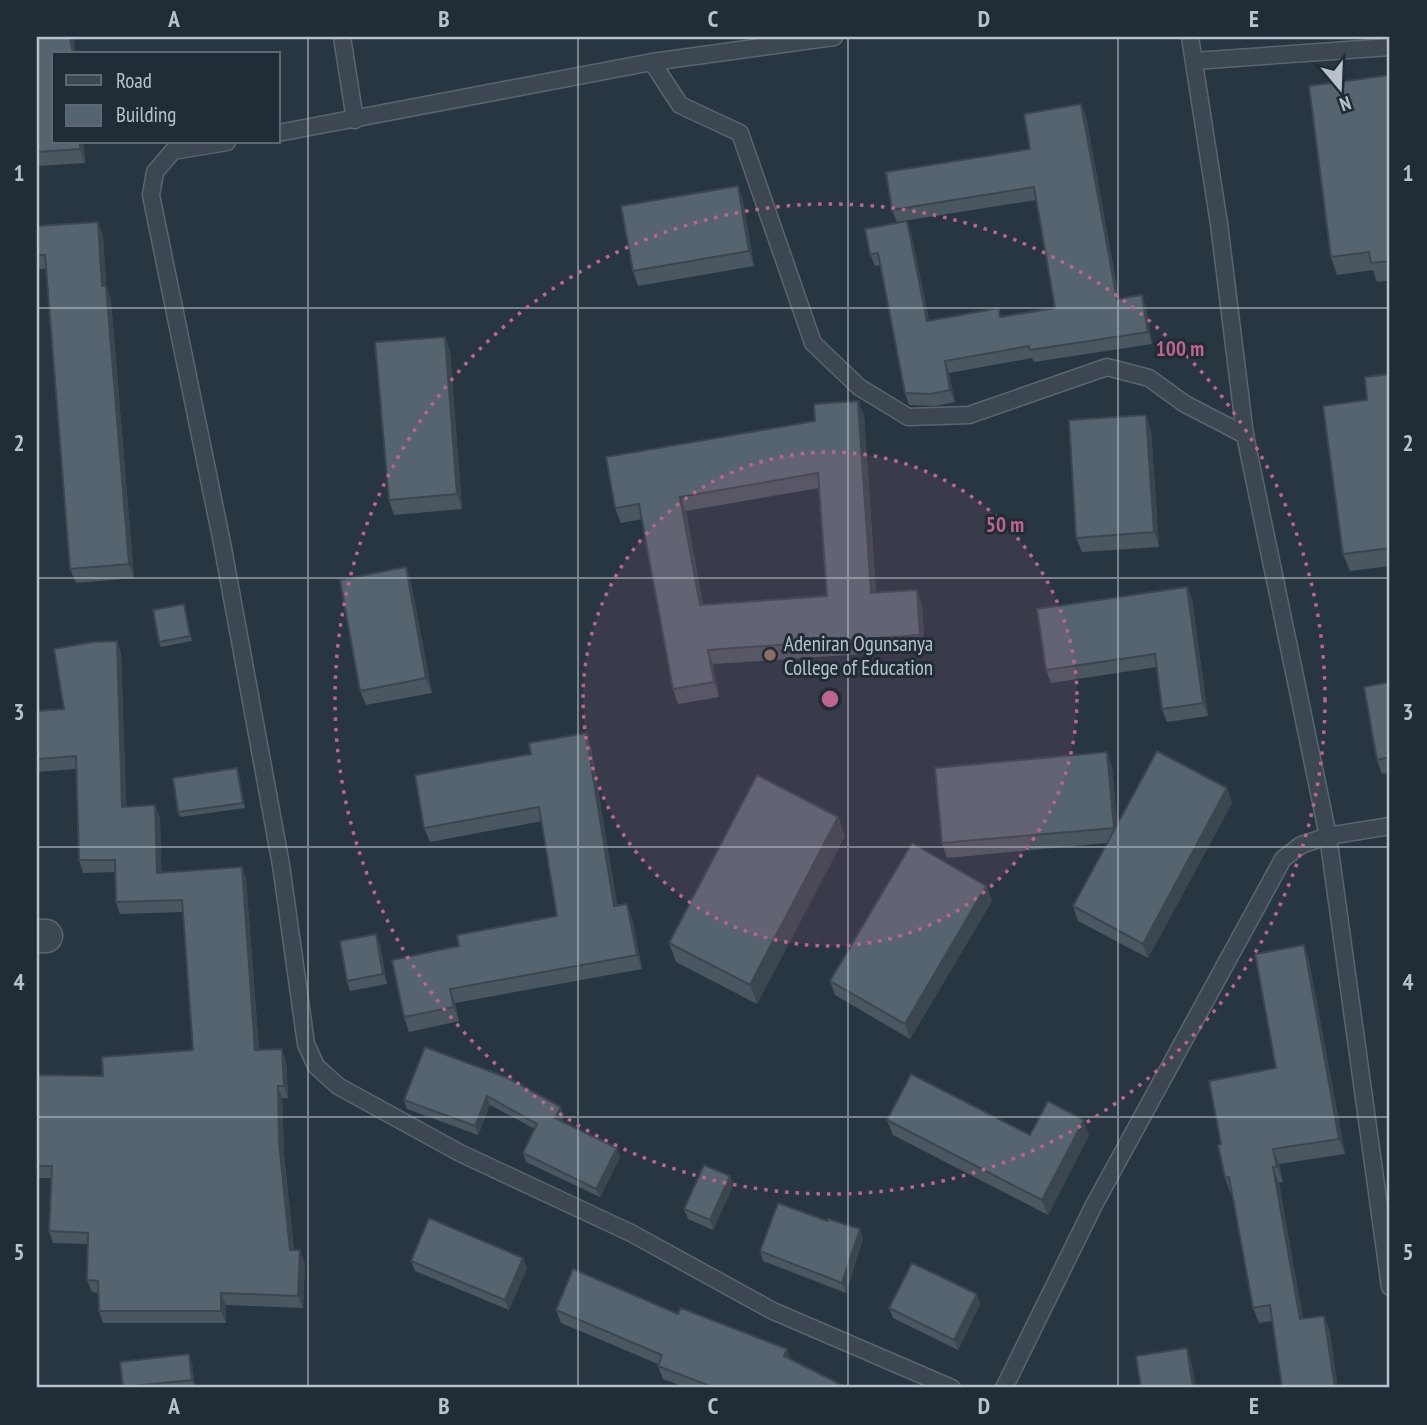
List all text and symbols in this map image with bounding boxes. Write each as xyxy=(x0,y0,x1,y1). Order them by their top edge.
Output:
text: A xyxy=(167,4,180,33)
text: B xyxy=(438,4,450,33)
text: C xyxy=(708,4,719,33)
text: D xyxy=(978,4,990,33)
text: E xyxy=(1249,4,1259,33)
legend xyxy=(52,52,280,144)
north arrow xyxy=(1304,52,1374,122)
text: Road xyxy=(116,67,152,94)
text: N xyxy=(1337,91,1354,117)
text: Building xyxy=(116,101,176,128)
text: 1 xyxy=(14,158,25,187)
text: 1 xyxy=(1403,158,1414,187)
text: 100 m xyxy=(1156,335,1204,362)
text: 2 xyxy=(14,428,25,457)
text: 2 xyxy=(1403,428,1414,457)
text: 50 m xyxy=(986,511,1024,538)
place label: Adeniran Ogunsanya College of Education xyxy=(784,630,933,681)
marker: Adeniran Ogunsanya College of Education xyxy=(762,647,778,663)
centre of rings xyxy=(818,687,842,711)
text: 3 xyxy=(14,697,25,726)
text: 3 xyxy=(1403,697,1414,726)
text: 4 xyxy=(14,967,25,996)
text: 4 xyxy=(1403,967,1414,996)
text: 5 xyxy=(14,1237,25,1266)
text: 5 xyxy=(1403,1237,1414,1266)
text: A xyxy=(167,1391,180,1420)
text: B xyxy=(438,1391,450,1420)
text: C xyxy=(708,1391,719,1420)
text: D xyxy=(978,1391,990,1420)
text: E xyxy=(1249,1391,1259,1420)

